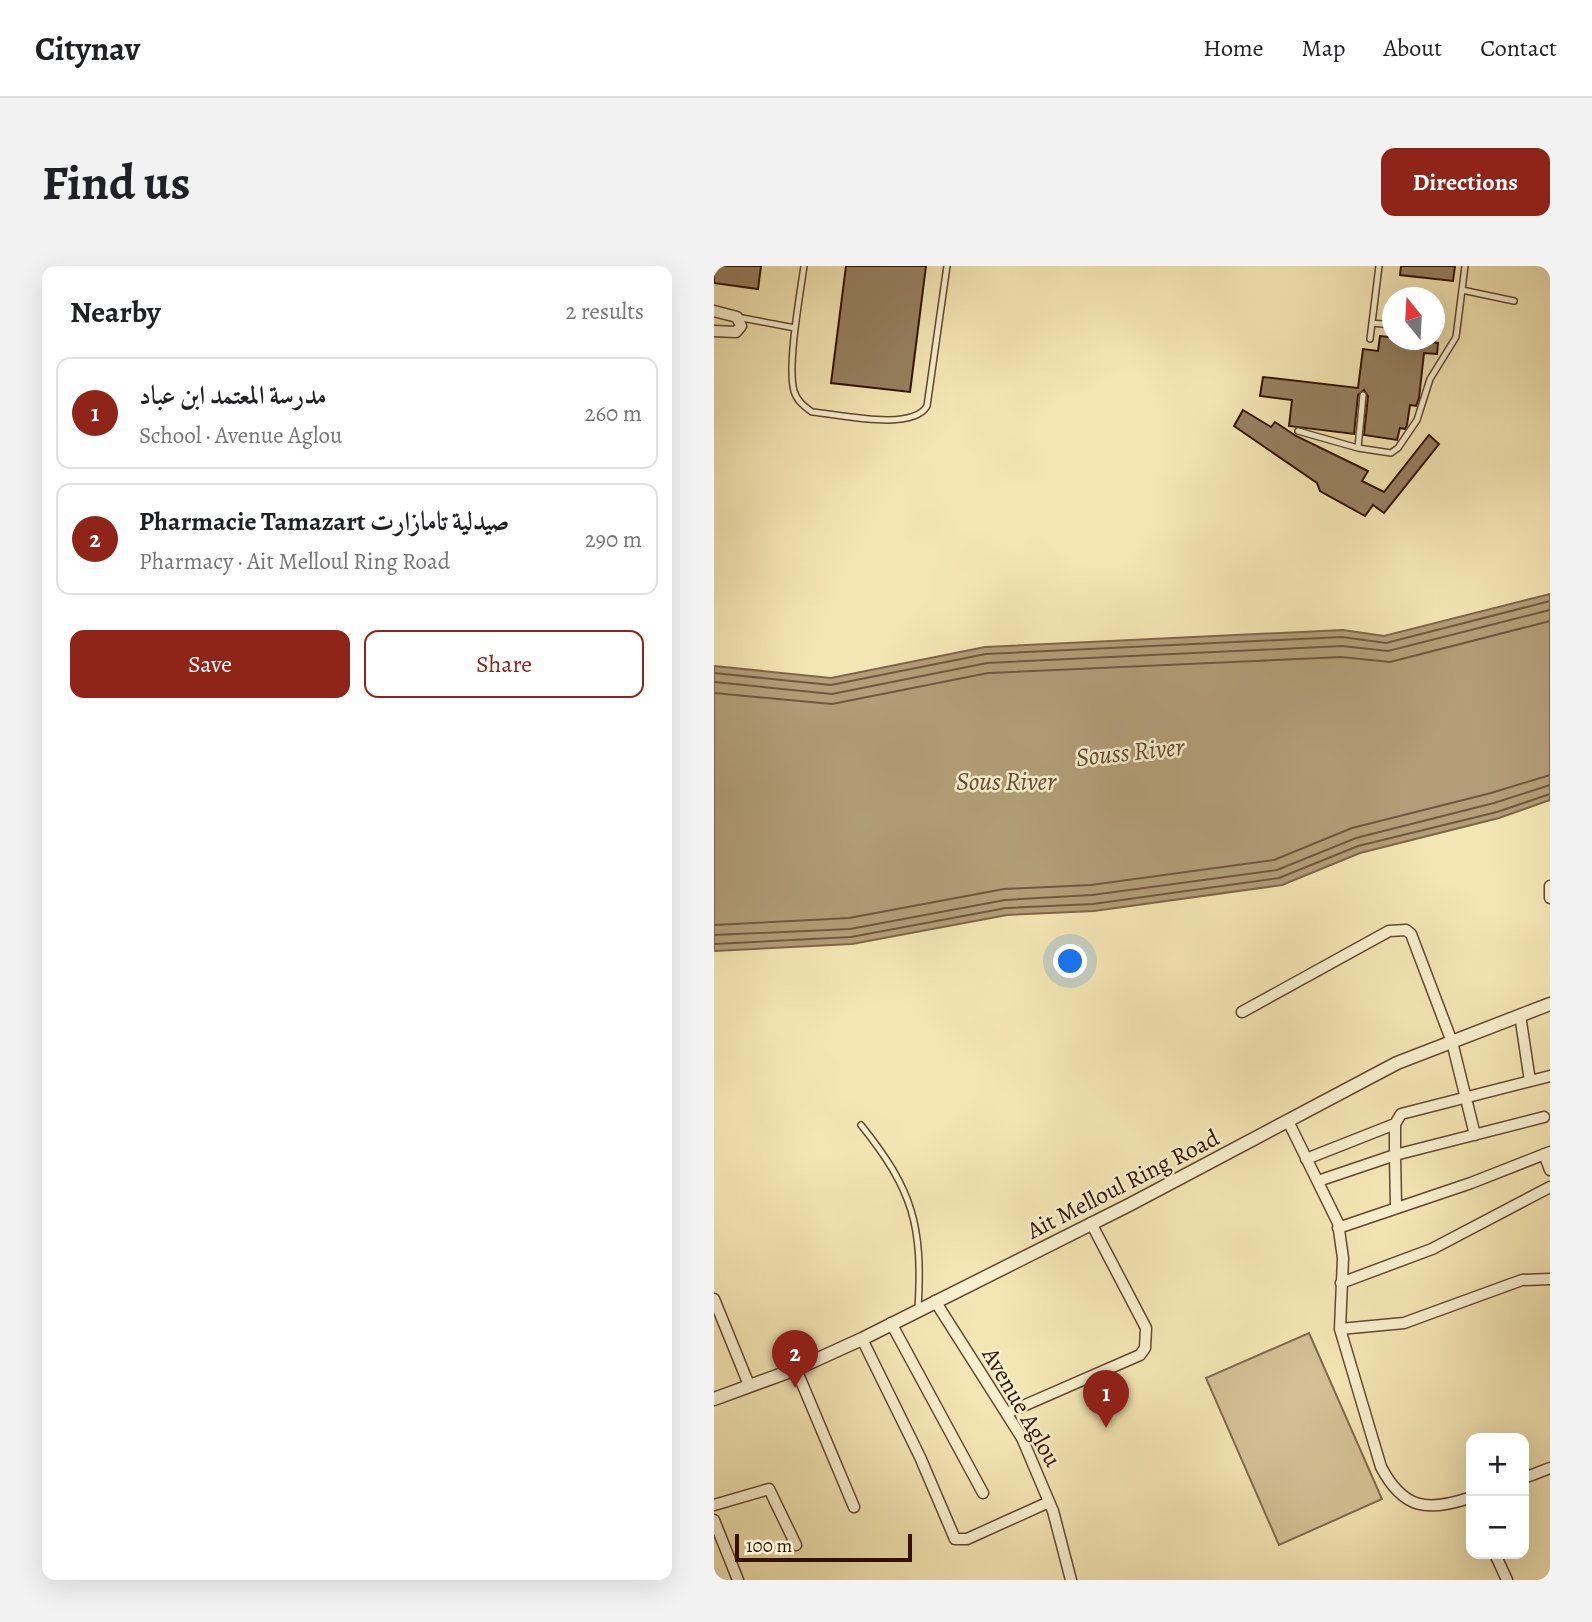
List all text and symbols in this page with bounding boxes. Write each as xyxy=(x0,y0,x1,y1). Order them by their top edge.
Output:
text: Citynav xyxy=(35,26,140,71)
text: Home xyxy=(1203,32,1264,64)
text: Map xyxy=(1302,32,1346,64)
text: About xyxy=(1384,32,1442,64)
text: Contact xyxy=(1480,32,1557,64)
button: Directions xyxy=(1381,148,1550,216)
text: Find us xyxy=(42,149,190,216)
north arrow xyxy=(1382,287,1445,350)
text: Nearby xyxy=(70,292,161,332)
text: 2 results xyxy=(566,296,644,327)
text: مدرسة المعتمد ابن عباد xyxy=(139,378,327,413)
text: 1 xyxy=(91,398,99,429)
text: 260 m xyxy=(584,398,642,429)
text: School · Avenue Aglou xyxy=(139,420,342,451)
text: Pharmacie Tamazart صيدلية تامازارت xyxy=(139,504,509,539)
text: 2 xyxy=(89,524,101,555)
text: 290 m xyxy=(585,524,642,555)
text: Pharmacy · Ait Melloul Ring Road xyxy=(139,546,450,577)
button: Save xyxy=(70,630,350,698)
button: Share xyxy=(364,630,644,698)
water label: Souss River xyxy=(1074,729,1187,775)
water label: Sous River xyxy=(956,764,1057,799)
your location xyxy=(1053,944,1087,978)
street label: Ait Melloul Ring Road xyxy=(1020,1122,1225,1247)
pin: 2 xyxy=(772,1330,818,1388)
street label: Avenue Aglou xyxy=(974,1341,1069,1473)
pin: 1 xyxy=(1083,1370,1129,1428)
map controls xyxy=(1466,1433,1529,1559)
button: + xyxy=(1466,1433,1529,1496)
button: − xyxy=(1466,1496,1529,1559)
scale bar xyxy=(735,1531,912,1563)
text: 100 m xyxy=(746,1533,792,1559)

